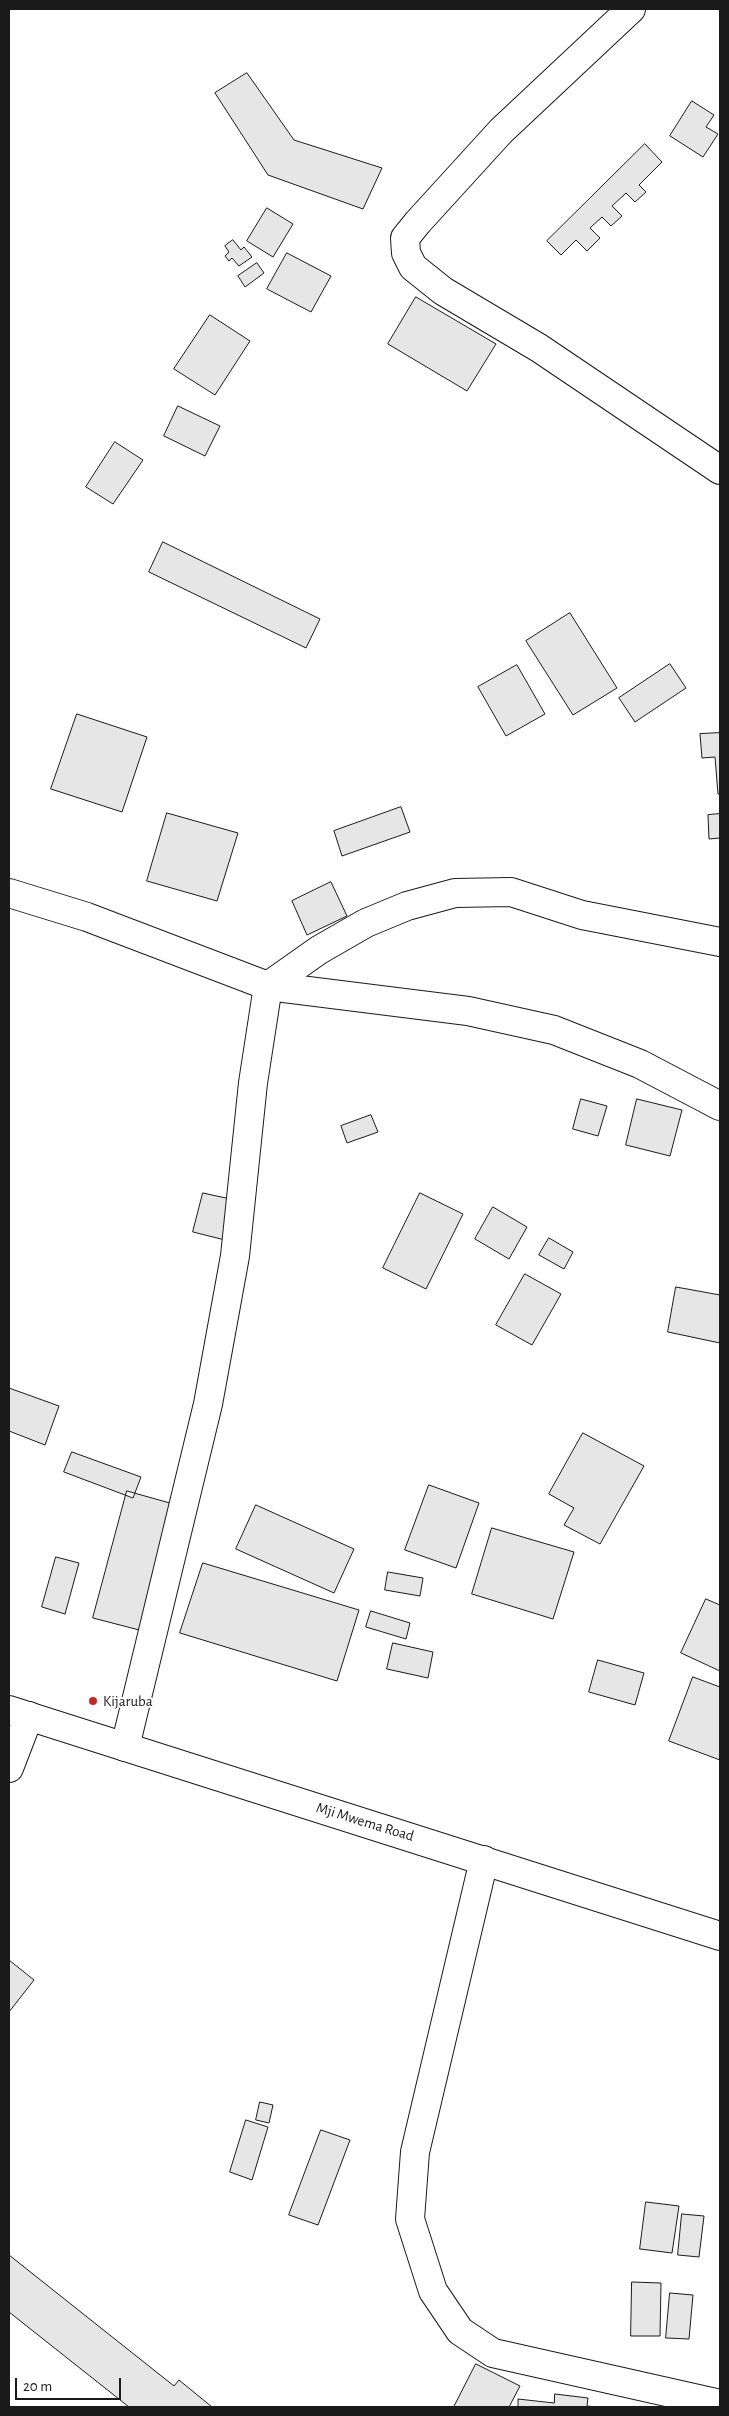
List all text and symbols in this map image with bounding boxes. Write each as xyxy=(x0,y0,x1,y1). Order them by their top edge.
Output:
place label: Kijaruba xyxy=(103,1692,153,1710)
marker: Kijaruba xyxy=(87,1695,99,1707)
street label: Mji Mwema Road xyxy=(314,1799,416,1845)
scale bar xyxy=(18,2368,124,2400)
text: 20 m xyxy=(23,2379,52,2394)

